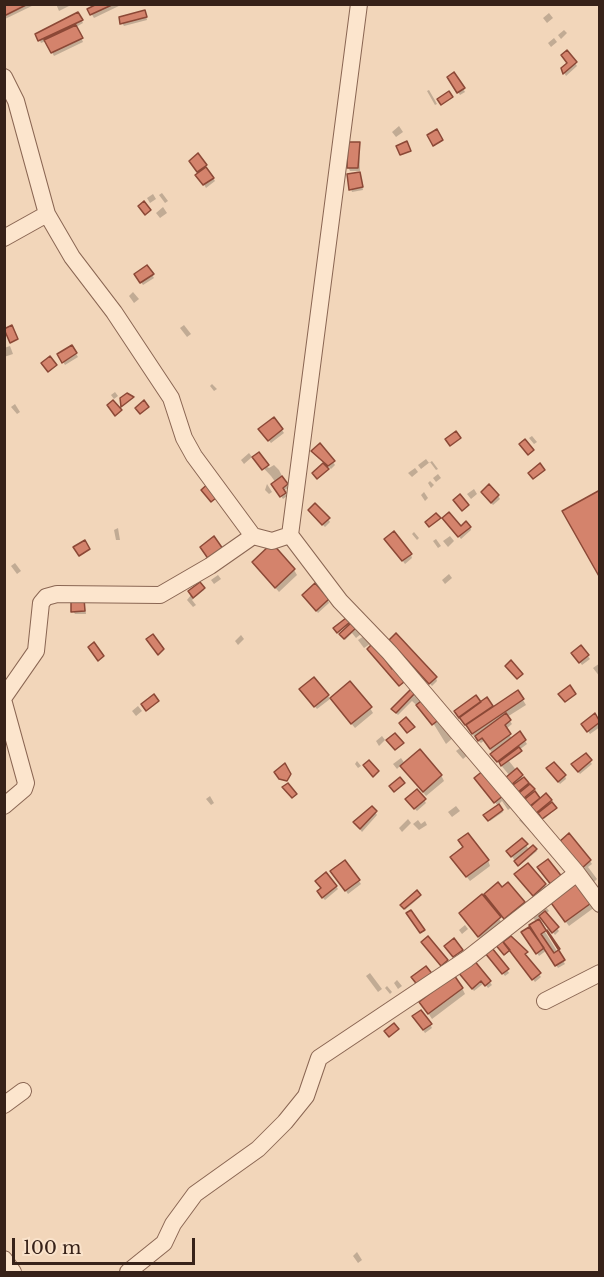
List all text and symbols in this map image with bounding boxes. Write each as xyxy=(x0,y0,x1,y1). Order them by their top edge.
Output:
scale bar xyxy=(15,1226,198,1264)
text: 100 m xyxy=(23,1237,81,1259)

